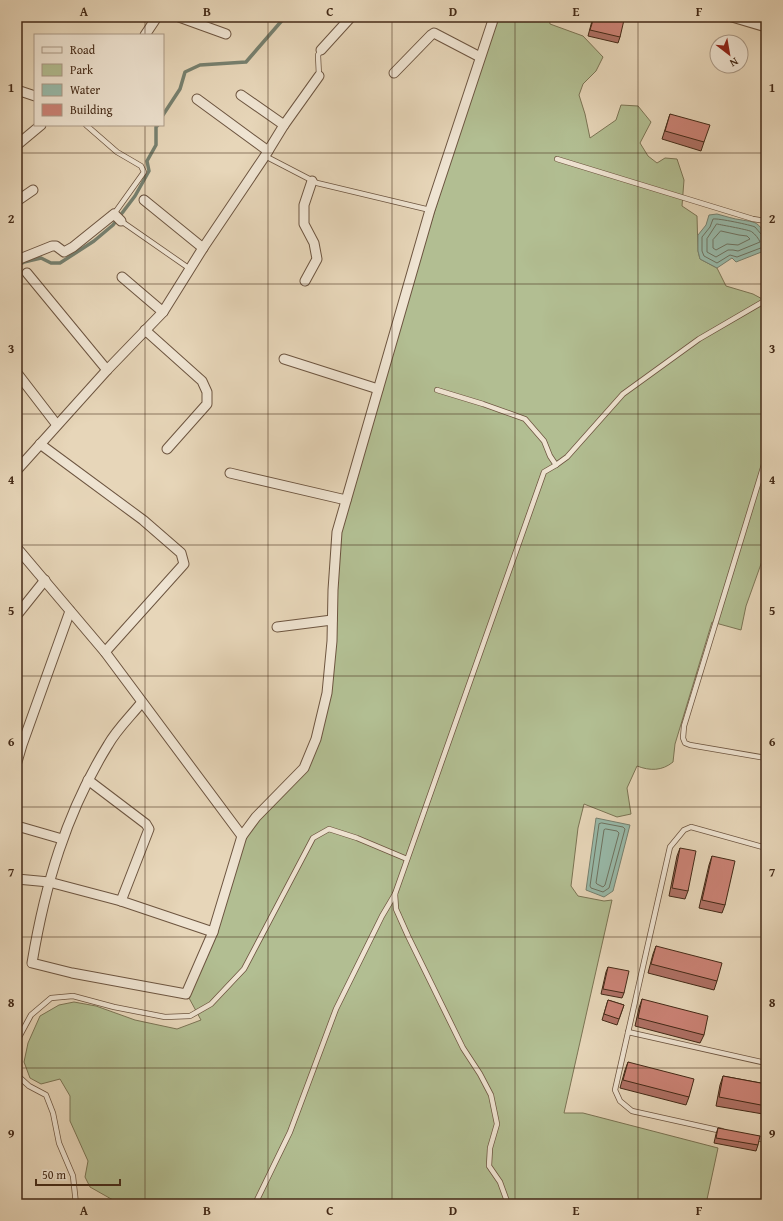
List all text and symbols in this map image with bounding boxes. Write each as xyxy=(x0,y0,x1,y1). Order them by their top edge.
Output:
text: A xyxy=(80,2,89,21)
text: B xyxy=(203,2,211,21)
text: C xyxy=(326,2,334,21)
text: D xyxy=(449,2,457,21)
text: E xyxy=(573,2,580,21)
text: F xyxy=(696,2,703,21)
legend xyxy=(34,34,164,126)
north arrow xyxy=(709,34,749,74)
text: Road xyxy=(70,41,96,58)
text: N xyxy=(726,54,741,72)
text: Park xyxy=(70,61,94,78)
text: 1 xyxy=(8,78,14,97)
text: 1 xyxy=(769,78,775,97)
text: Water xyxy=(70,81,100,98)
text: Building xyxy=(70,101,113,118)
text: 2 xyxy=(8,209,15,228)
text: 2 xyxy=(769,209,776,228)
text: 3 xyxy=(8,339,14,358)
text: 3 xyxy=(769,339,775,358)
text: 4 xyxy=(8,470,15,489)
text: 4 xyxy=(769,470,776,489)
text: 5 xyxy=(8,601,15,620)
text: 5 xyxy=(769,601,776,620)
text: 6 xyxy=(8,732,15,751)
text: 6 xyxy=(769,732,776,751)
text: 7 xyxy=(8,863,15,882)
text: 7 xyxy=(769,863,776,882)
text: 8 xyxy=(8,993,15,1012)
text: 8 xyxy=(769,993,776,1012)
text: 9 xyxy=(8,1124,15,1143)
text: 9 xyxy=(769,1124,776,1143)
scale bar xyxy=(36,1161,120,1187)
text: 50 m xyxy=(42,1166,66,1183)
text: A xyxy=(80,1201,89,1220)
text: B xyxy=(203,1201,211,1220)
text: C xyxy=(326,1201,334,1220)
text: D xyxy=(449,1201,457,1220)
text: E xyxy=(573,1201,580,1220)
text: F xyxy=(696,1201,703,1220)

